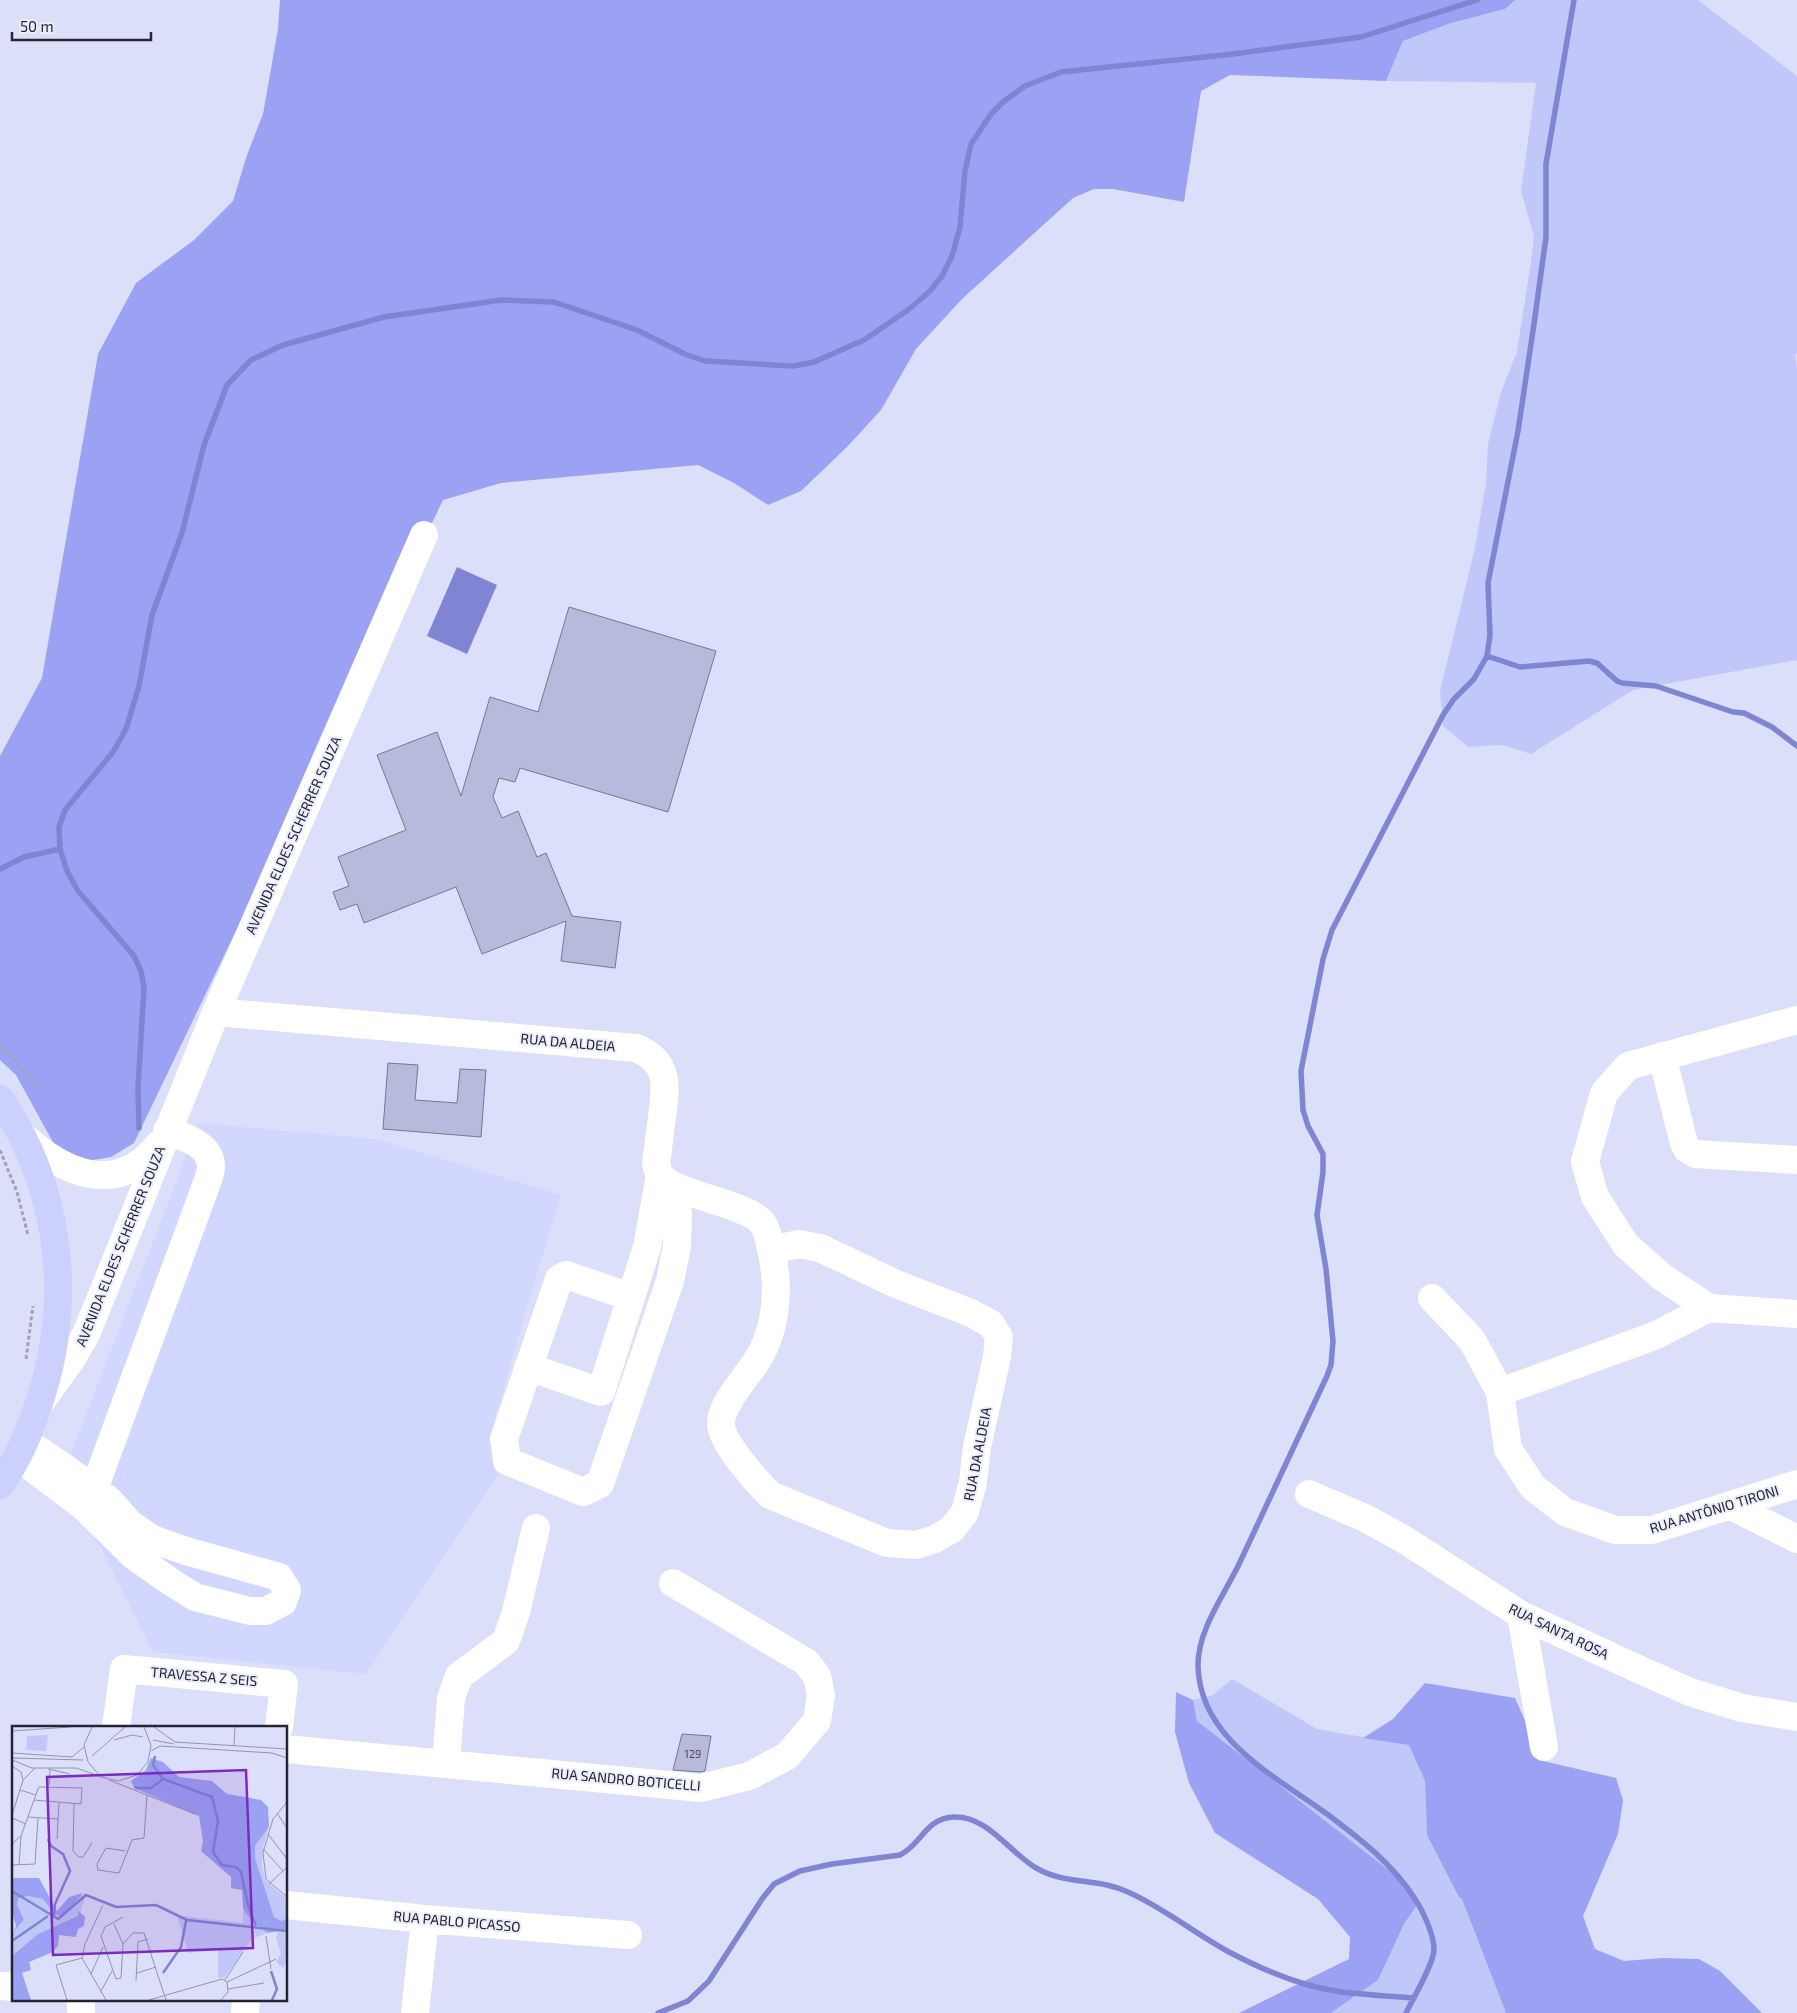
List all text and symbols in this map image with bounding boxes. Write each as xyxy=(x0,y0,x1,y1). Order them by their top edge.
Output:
scale bar xyxy=(12,10,151,42)
text: 50 m xyxy=(20,17,54,35)
street label: AVENIDA ELDES SCHERRER SOUZA xyxy=(241,733,345,937)
street label: RUA DA ALDEIA xyxy=(520,1029,616,1055)
street label: AVENIDA ELDES SCHERRER SOUZA xyxy=(72,1143,168,1349)
street label: RUA DA ALDEIA xyxy=(960,1405,994,1502)
street label: RUA ANTÔNIO TIRONI xyxy=(1647,1481,1781,1537)
street label: RUA SANTA ROSA xyxy=(1506,1599,1612,1663)
street label: TRAVESSA Z SEIS xyxy=(150,1663,258,1689)
inset map xyxy=(12,1726,288,2000)
house number: 129 xyxy=(685,1747,701,1760)
street label: RUA SANDRO BOTICELLI xyxy=(551,1764,701,1794)
street label: RUA PABLO PICASSO xyxy=(393,1907,521,1935)

